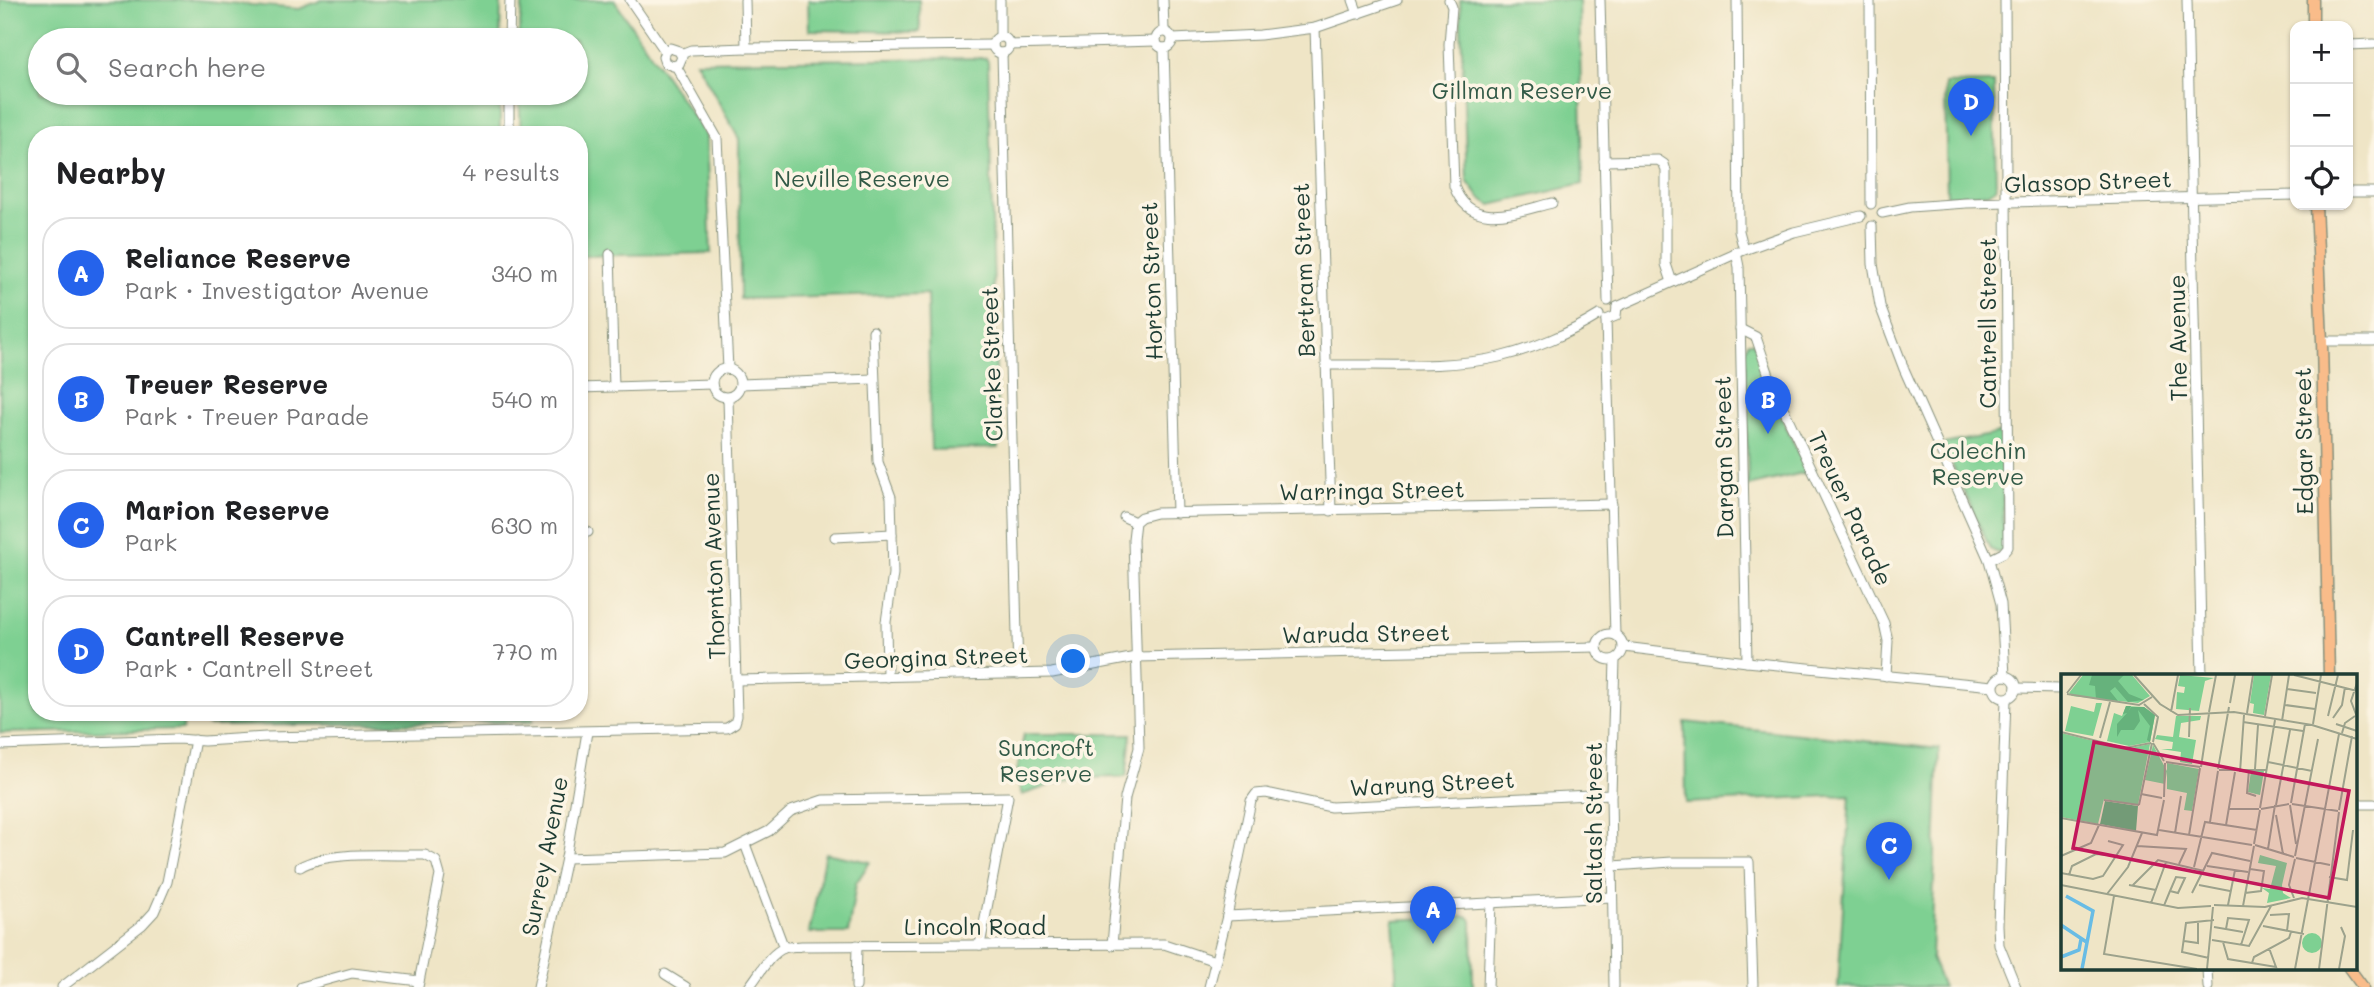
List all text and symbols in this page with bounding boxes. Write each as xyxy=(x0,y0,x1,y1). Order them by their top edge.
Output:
map controls xyxy=(2290,21,2353,210)
button: + xyxy=(2290,21,2353,84)
search box xyxy=(28,28,588,105)
icon: search xyxy=(52,48,90,86)
text: Search here xyxy=(108,50,266,84)
park label: Gillman Reserve xyxy=(1432,75,1612,105)
pin: D xyxy=(1948,78,1994,136)
button: − xyxy=(2290,84,2353,147)
button: locate xyxy=(2290,147,2353,210)
text: Nearby xyxy=(56,152,166,192)
text: 4 results xyxy=(463,157,560,187)
park label: Neville Reserve xyxy=(774,163,950,193)
street label: Glassop Street xyxy=(2004,163,2172,199)
street label: Bertram Street xyxy=(1285,182,1321,358)
street label: Horton Street xyxy=(1133,201,1169,361)
street label: Cantrell Street xyxy=(1972,237,2002,409)
text: Reliance Reserve xyxy=(125,241,351,275)
text: A xyxy=(73,258,89,288)
text: 340 m xyxy=(491,258,558,288)
street label: The Avenue xyxy=(2161,274,2193,402)
text: Park · Investigator Avenue xyxy=(125,275,429,305)
street label: Clarke Street xyxy=(973,286,1009,442)
text: Treuer Reserve xyxy=(125,367,328,401)
street label: Edgar Street xyxy=(2287,367,2319,515)
street label: Dargan Street xyxy=(1707,375,1739,539)
pin: B xyxy=(1745,376,1791,434)
text: B xyxy=(73,384,89,414)
text: 540 m xyxy=(491,384,558,414)
text: Park · Treuer Parade xyxy=(125,401,369,431)
street label: Treuer Parade xyxy=(1802,426,1900,590)
park label: Colechin Reserve xyxy=(1930,435,2026,491)
street label: Thornton Avenue xyxy=(695,472,731,660)
street label: Warringa Street xyxy=(1279,473,1465,507)
text: Marion Reserve xyxy=(125,493,330,527)
text: C xyxy=(72,510,90,540)
text: 630 m xyxy=(491,510,558,540)
text: Park xyxy=(125,527,177,557)
street label: Waruda Street xyxy=(1282,617,1450,649)
text: Cantrell Reserve xyxy=(125,619,344,653)
text: D xyxy=(73,636,89,666)
text: 770 m xyxy=(493,636,558,666)
street label: Georgina Street xyxy=(843,639,1029,675)
your location xyxy=(1056,644,1090,678)
text: Park · Cantrell Street xyxy=(125,653,373,683)
inset map xyxy=(2061,674,2356,970)
park label: Suncroft Reserve xyxy=(998,732,1094,788)
street label: Saltash Street xyxy=(1578,742,1608,904)
street label: Warung Street xyxy=(1349,764,1515,802)
street label: Surrey Avenue xyxy=(514,774,574,938)
pin: C xyxy=(1866,822,1912,880)
pin: A xyxy=(1410,886,1456,944)
street label: Lincoln Road xyxy=(904,911,1046,941)

